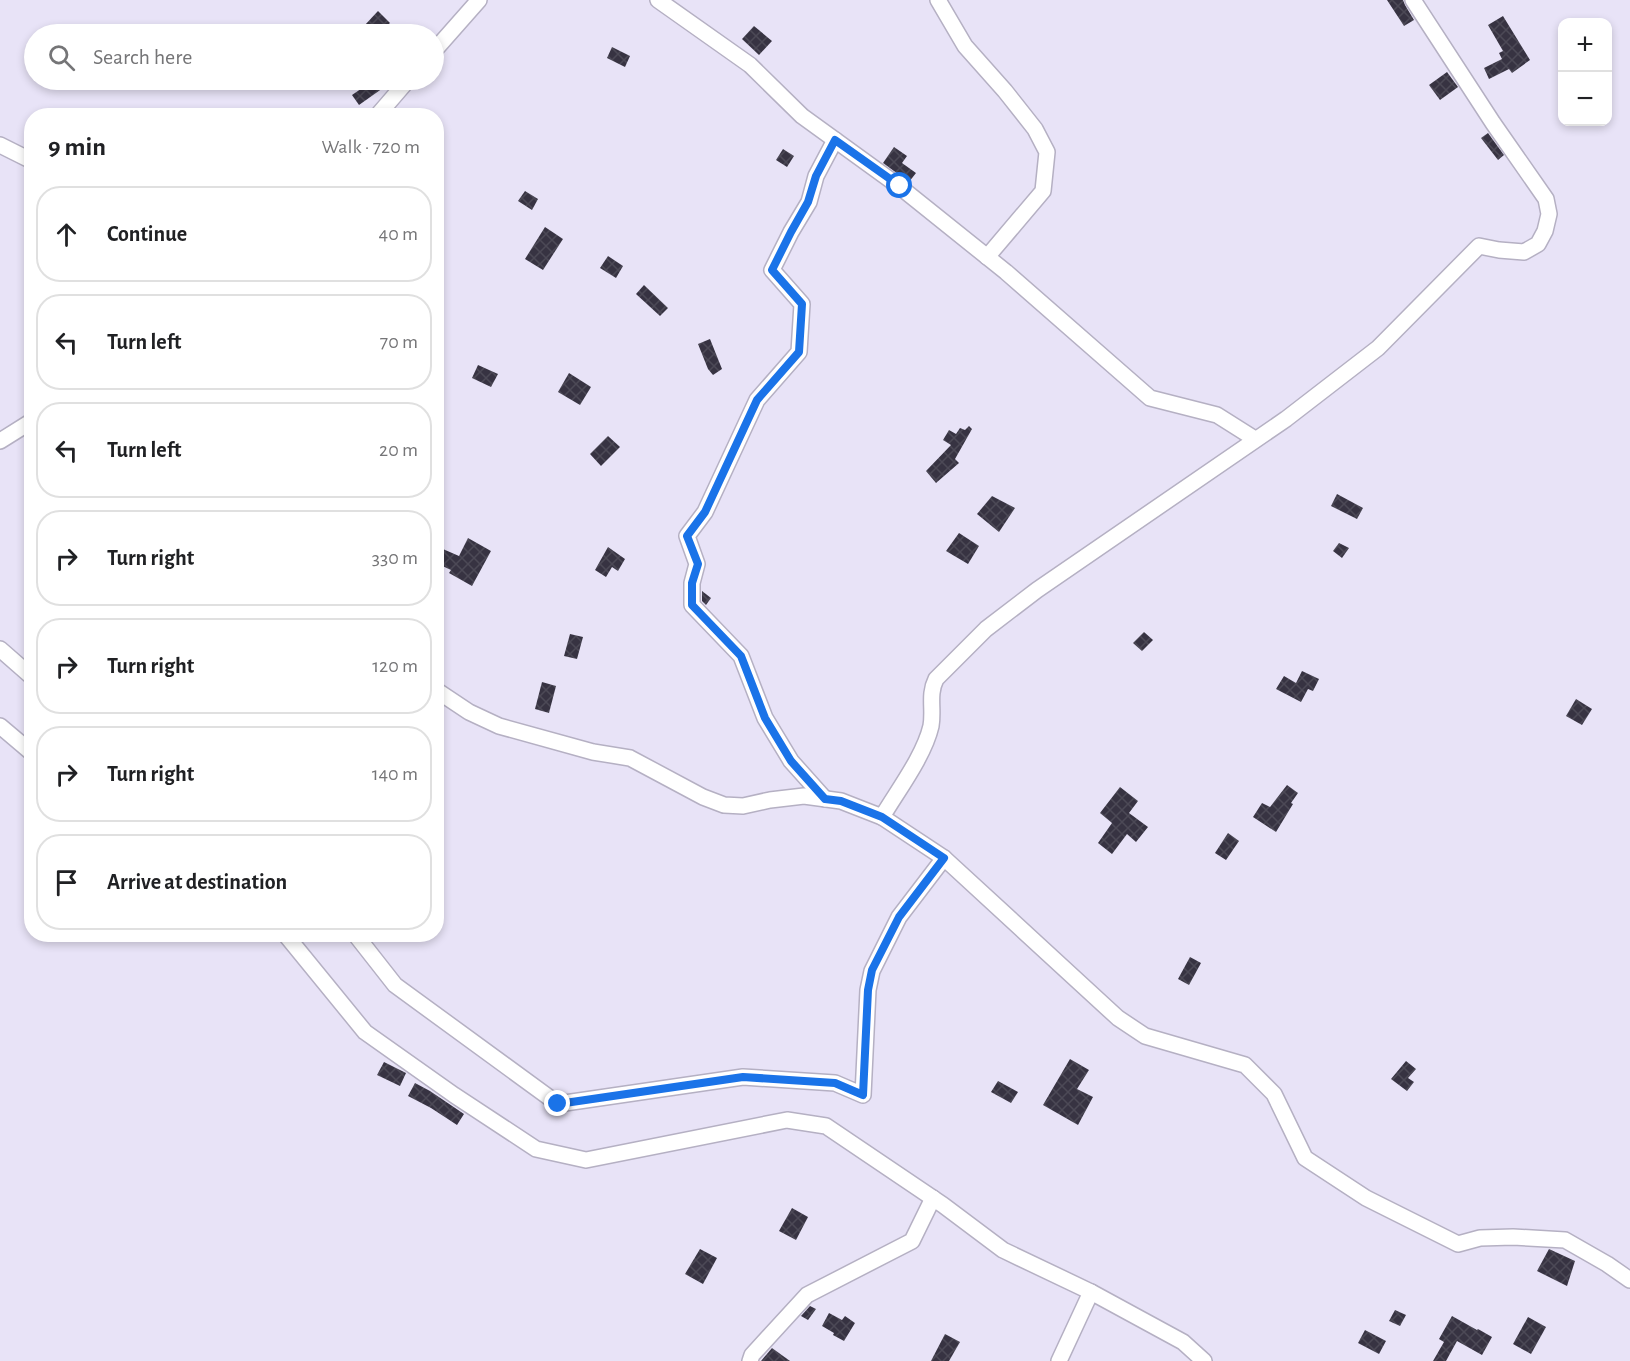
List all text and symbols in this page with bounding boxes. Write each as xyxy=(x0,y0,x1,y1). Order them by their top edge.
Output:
map controls xyxy=(1558,18,1612,126)
button: + xyxy=(1558,18,1612,72)
search box xyxy=(24,24,444,90)
icon: search xyxy=(45,41,78,74)
text: Search here xyxy=(93,46,192,68)
button: − xyxy=(1558,72,1612,126)
text: 9 min xyxy=(48,134,106,160)
text: Walk · 720 m xyxy=(321,137,420,157)
route start xyxy=(886,172,912,198)
icon: ahead xyxy=(50,218,83,251)
text: Continue xyxy=(107,223,187,245)
text: 40 m xyxy=(379,224,418,244)
icon: left xyxy=(50,326,83,359)
text: Turn left xyxy=(107,331,181,353)
text: 70 m xyxy=(380,332,418,352)
icon: left xyxy=(50,434,83,467)
text: Turn left xyxy=(107,439,181,461)
text: 20 m xyxy=(379,440,418,460)
icon: right xyxy=(50,542,83,575)
text: Turn right xyxy=(107,547,194,569)
text: 330 m xyxy=(372,548,418,568)
icon: right xyxy=(50,650,83,683)
text: Turn right xyxy=(107,655,194,677)
text: 120 m xyxy=(372,656,418,676)
icon: right xyxy=(50,758,83,791)
text: Turn right xyxy=(107,763,194,785)
text: 140 m xyxy=(372,764,418,784)
icon: arrive xyxy=(50,866,83,899)
text: Arrive at destination xyxy=(107,871,287,893)
route end xyxy=(544,1090,570,1116)

